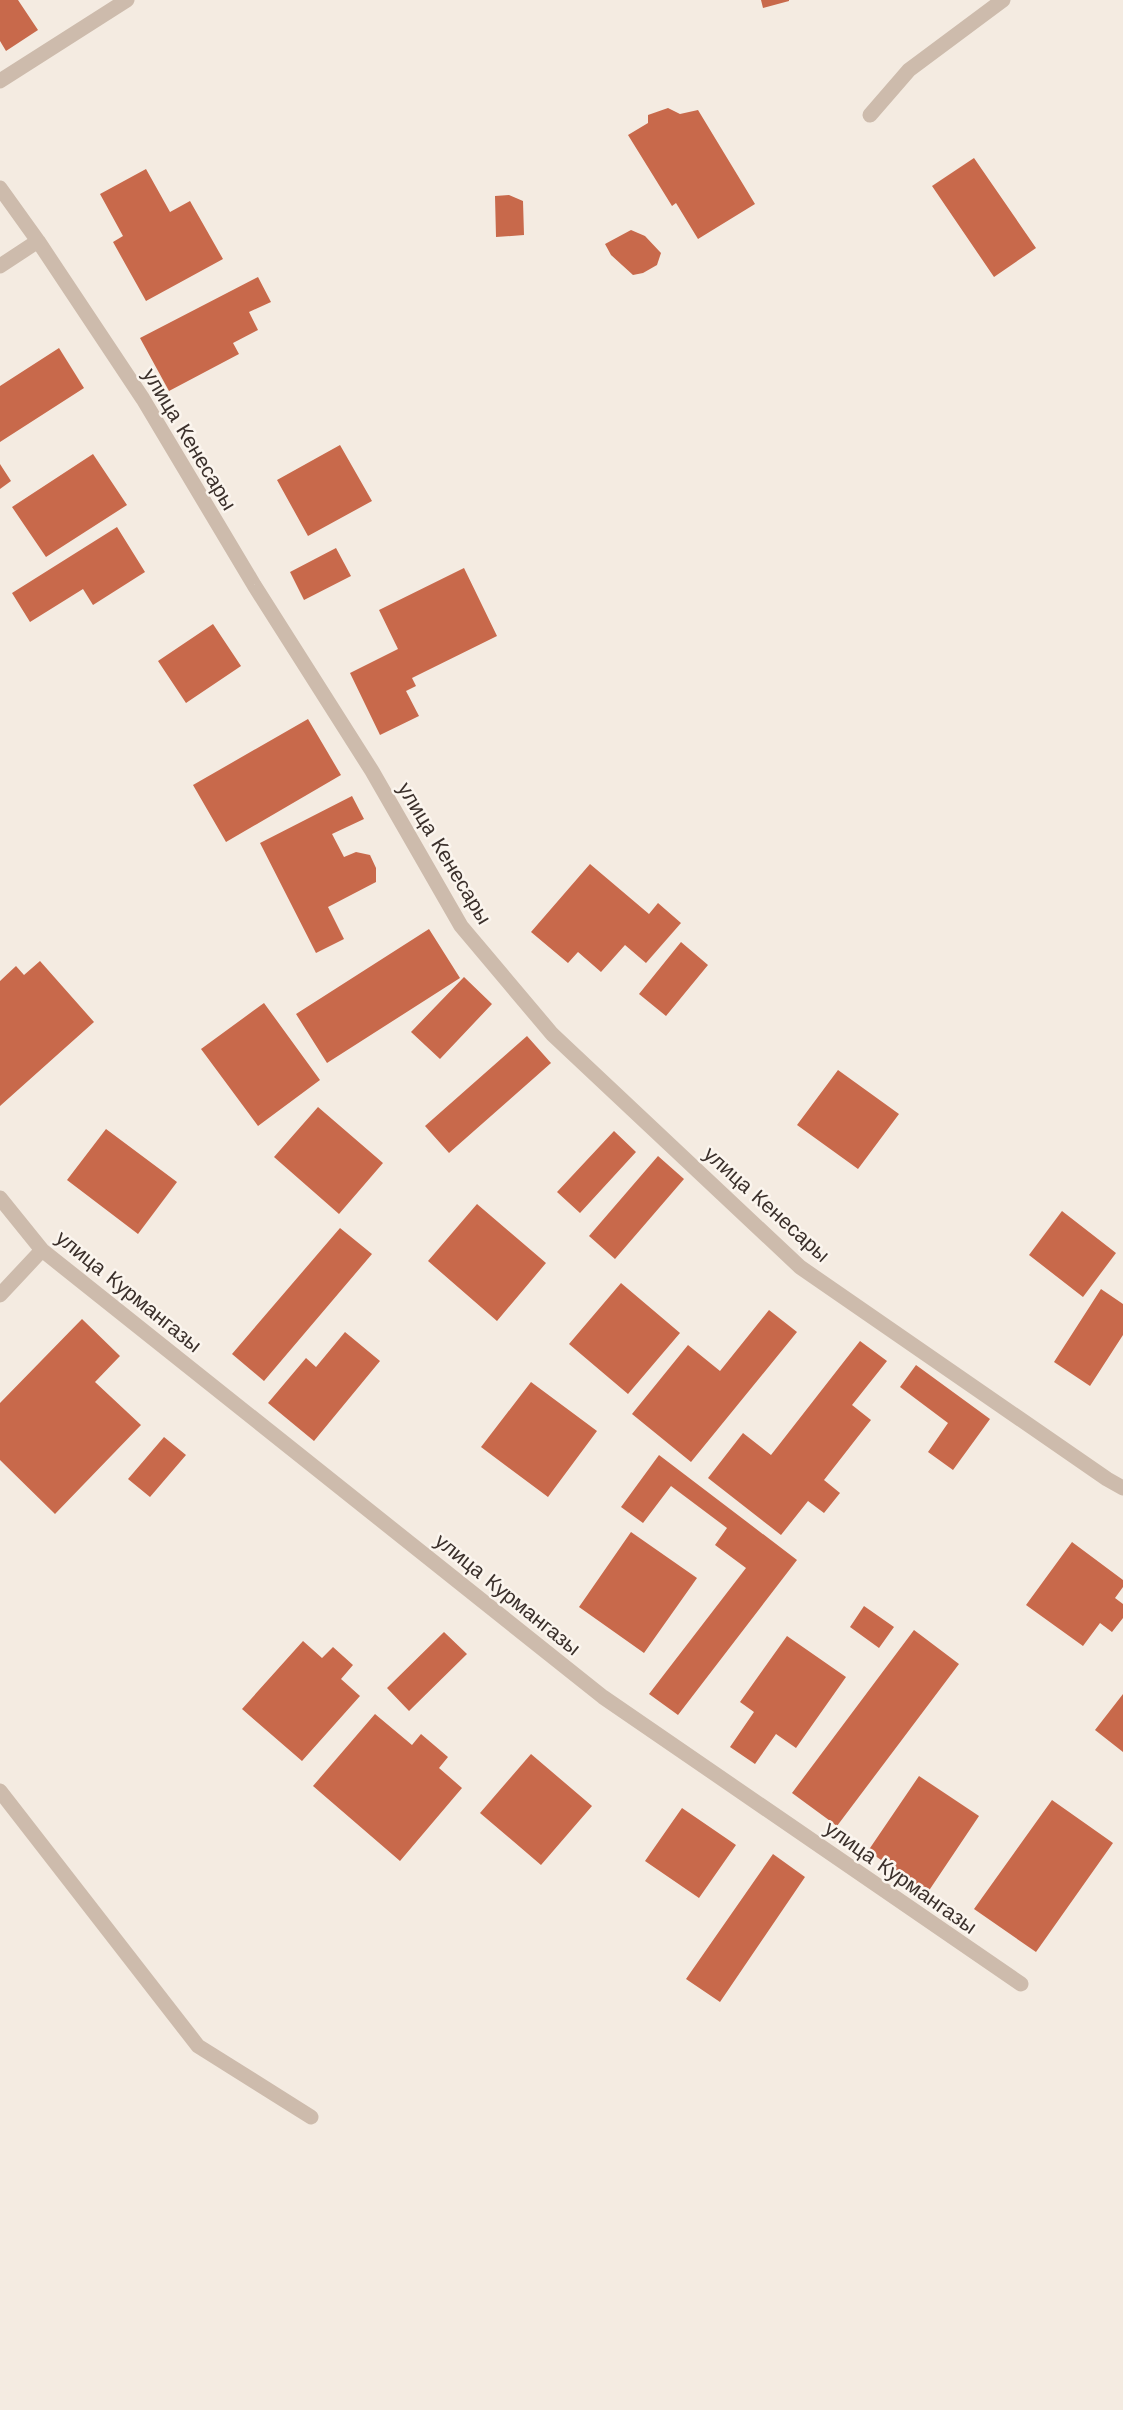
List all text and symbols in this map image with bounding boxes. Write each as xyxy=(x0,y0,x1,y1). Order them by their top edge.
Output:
street label: улица Кенесары xyxy=(138,364,242,514)
street label: улица Кенесары xyxy=(393,778,497,928)
street label: улица Кенесары xyxy=(699,1141,835,1267)
street label: улица Курмангазы xyxy=(51,1225,207,1357)
street label: улица Курмангазы xyxy=(430,1528,586,1660)
street label: улица Курмангазы xyxy=(820,1815,982,1939)

